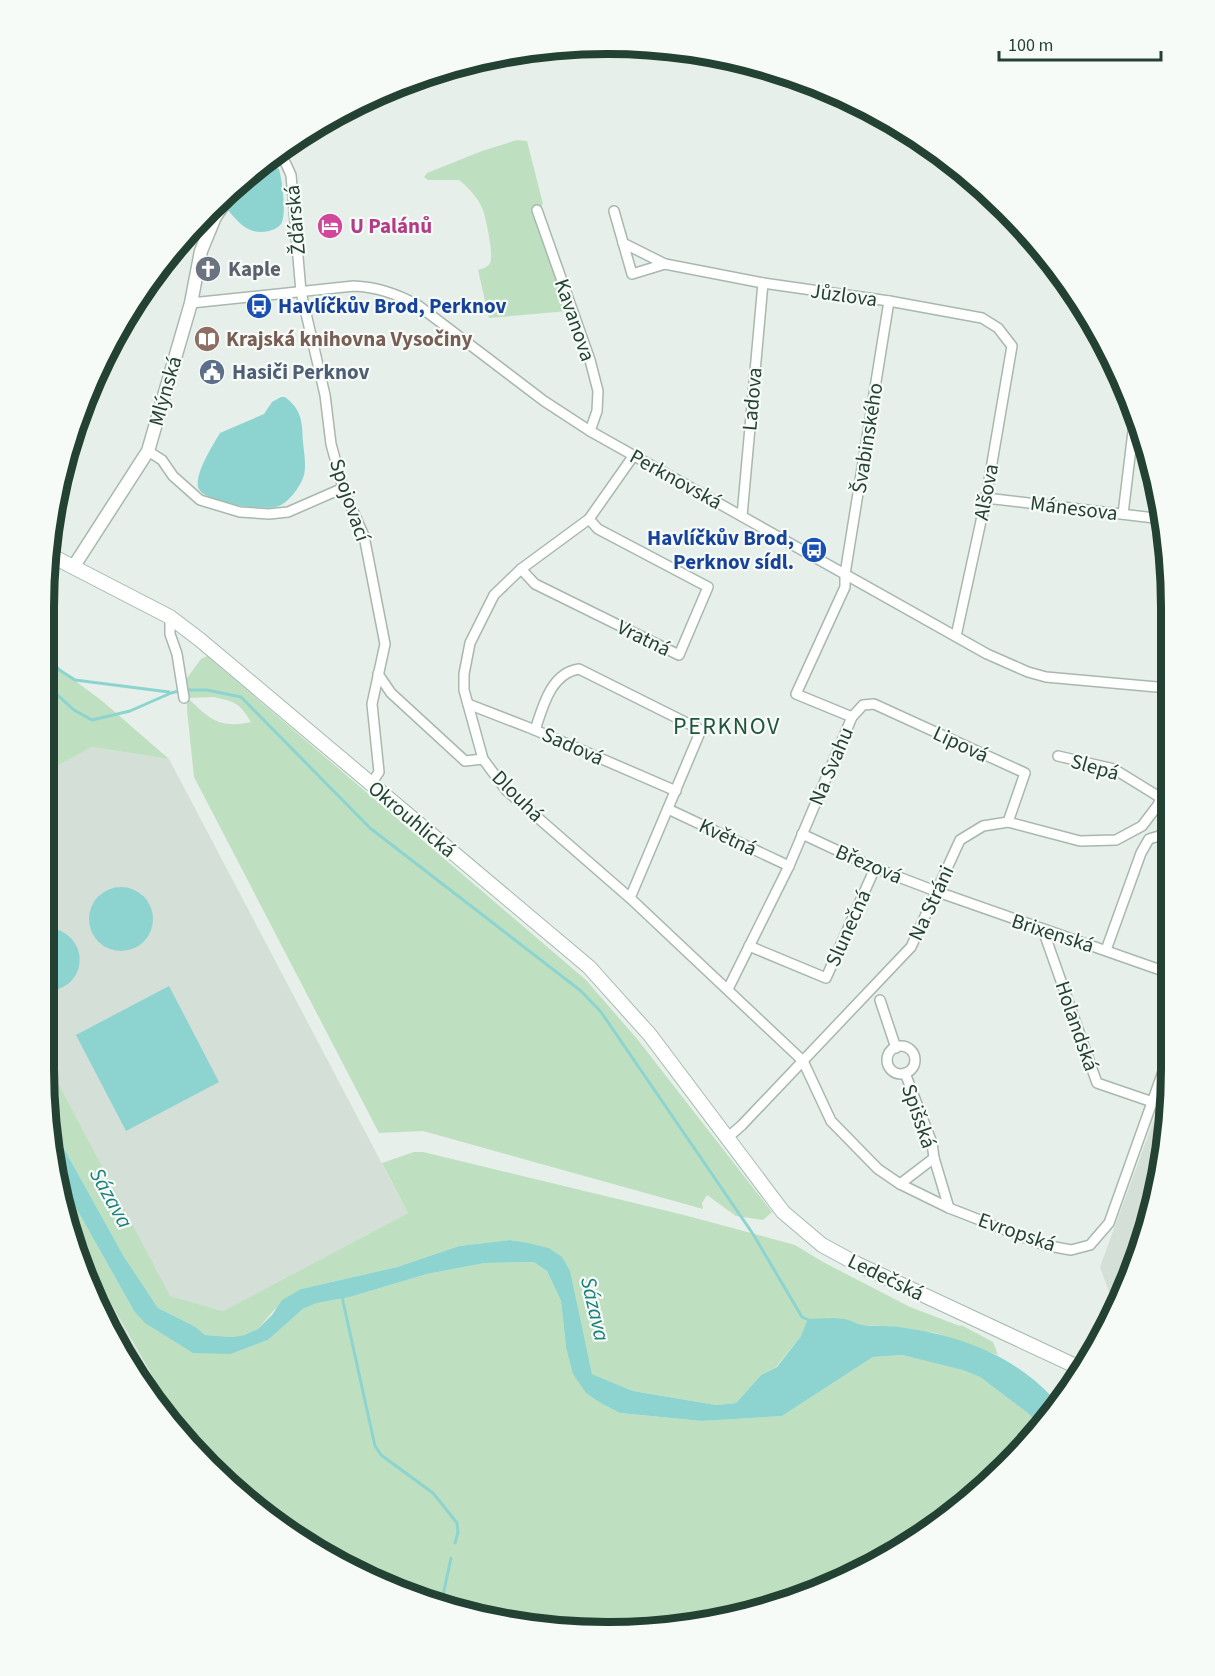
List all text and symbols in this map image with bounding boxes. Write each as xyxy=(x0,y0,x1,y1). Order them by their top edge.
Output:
scale bar xyxy=(999,24,1161,62)
text: 100 m xyxy=(1008,33,1053,58)
street label: Žďárská xyxy=(277,184,313,256)
hotel icon: U Palánů xyxy=(315,211,345,241)
place label: U Palánů xyxy=(350,211,432,241)
church icon: Kaple xyxy=(193,254,223,284)
place label: Kaple xyxy=(228,254,281,284)
street label: Kavanova xyxy=(547,275,603,365)
street label: Jůzlova xyxy=(809,275,879,315)
bus stop icon: Havlíčkův Brod, Perknov xyxy=(244,291,274,321)
place label: Havlíčkův Brod, Perknov xyxy=(278,291,506,321)
library icon: Krajská knihovna Vysočiny xyxy=(192,324,222,354)
place label: Krajská knihovna Vysočiny xyxy=(226,324,472,354)
street label: Mlýnská xyxy=(141,353,189,429)
public building icon: Hasiči Perknov xyxy=(197,357,227,387)
place label: Hasiči Perknov xyxy=(232,357,369,387)
street label: Ladova xyxy=(734,366,770,432)
street label: Švabinského xyxy=(843,381,891,495)
street label: Perknovská xyxy=(624,441,728,517)
street label: Spojovací xyxy=(322,455,378,546)
street label: Alšova xyxy=(966,461,1006,523)
street label: Mánesova xyxy=(1029,488,1119,528)
place label: Havlíčkův Brod, Perknov sídl. xyxy=(647,523,794,577)
bus stop icon: Havlíčkův Brod, Perknov sídl. xyxy=(799,535,829,565)
street label: Vratná xyxy=(612,612,676,664)
district label: PERKNOV xyxy=(673,709,781,744)
street label: Lipová xyxy=(928,718,994,770)
street label: Sadová xyxy=(537,719,609,773)
street label: Na Svahu xyxy=(801,722,861,810)
street label: Slepá xyxy=(1067,746,1123,788)
street label: Dlouhá xyxy=(485,763,551,829)
street label: Okrouhlická xyxy=(362,773,462,865)
street label: Květná xyxy=(694,811,762,863)
street label: Březová xyxy=(831,837,907,891)
street label: Na Stráni xyxy=(900,860,962,946)
street label: Slunečná xyxy=(818,885,878,971)
street label: Brixenská xyxy=(1008,906,1098,960)
street label: Holandská xyxy=(1048,977,1106,1075)
street label: Spišská xyxy=(894,1080,944,1152)
water label: Sázava xyxy=(81,1162,141,1234)
street label: Evropská xyxy=(974,1205,1060,1259)
street label: Ledečská xyxy=(843,1246,929,1308)
water label: Sázava xyxy=(572,1274,618,1345)

